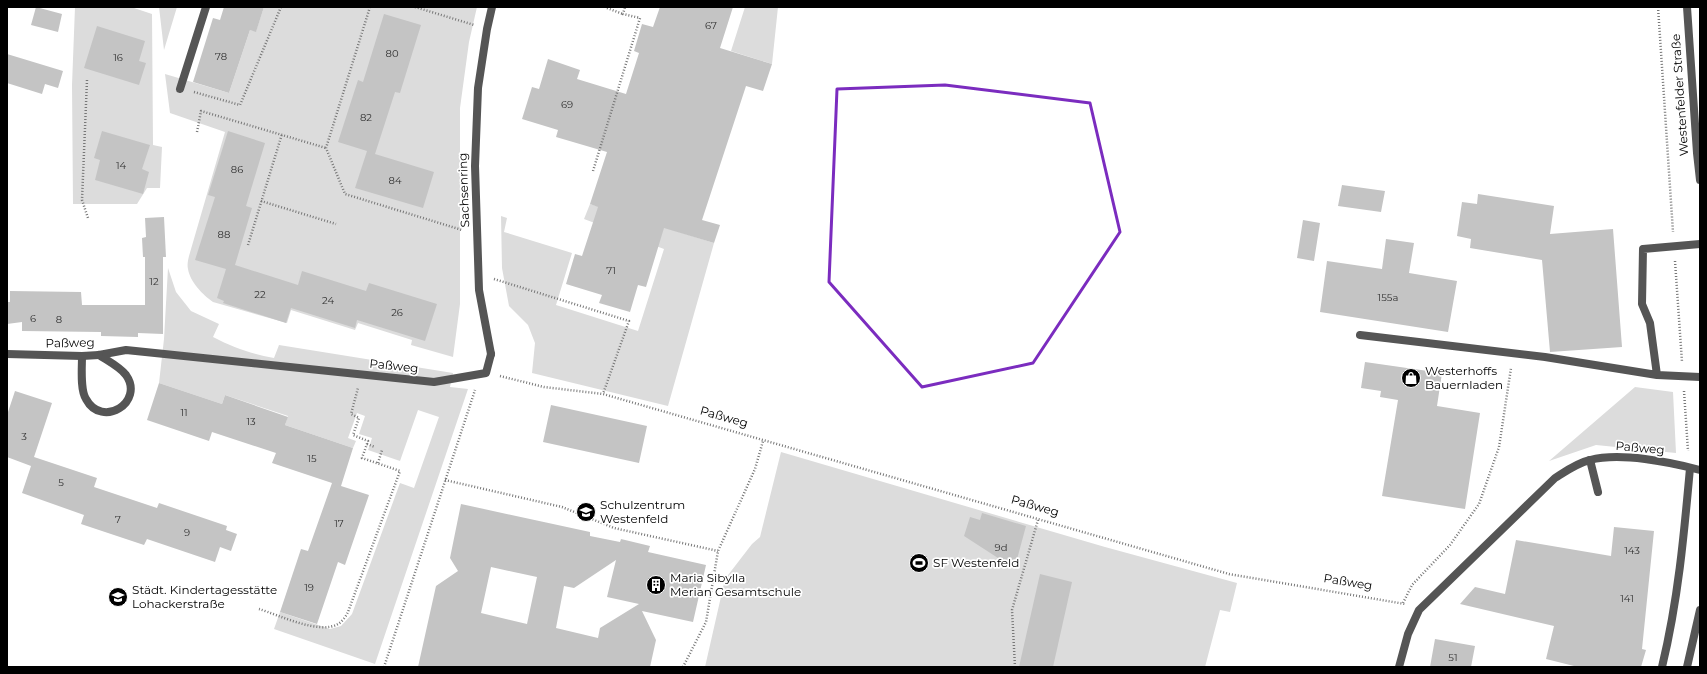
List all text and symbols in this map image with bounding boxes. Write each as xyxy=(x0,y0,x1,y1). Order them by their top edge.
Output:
house number: 67 xyxy=(705,19,717,32)
street label: Westenfelder Straße xyxy=(1668,33,1691,157)
house number: 80 xyxy=(386,47,399,60)
house number: 78 xyxy=(215,50,227,63)
house number: 16 xyxy=(113,51,123,64)
house number: 69 xyxy=(561,98,573,111)
house number: 82 xyxy=(360,111,372,124)
street label: Sachsenring xyxy=(455,152,472,228)
house number: 14 xyxy=(116,159,126,172)
house number: 86 xyxy=(231,163,243,176)
house number: 84 xyxy=(389,174,402,187)
house number: 88 xyxy=(218,228,230,241)
house number: 71 xyxy=(606,264,616,277)
house number: 12 xyxy=(149,275,159,288)
house number: 22 xyxy=(254,288,266,301)
house number: 155a xyxy=(1378,291,1398,304)
house number: 24 xyxy=(322,294,334,307)
house number: 26 xyxy=(391,306,403,319)
house number: 6 xyxy=(30,312,36,325)
house number: 8 xyxy=(56,313,62,326)
street label: Paßweg xyxy=(45,335,95,350)
street label: Paßweg xyxy=(369,355,419,376)
place label: Westerhoffs Bauernladen xyxy=(1425,363,1503,392)
shop icon: Westerhoffs Bauernladen xyxy=(1400,367,1422,389)
street label: Paßweg xyxy=(698,403,750,431)
house number: 11 xyxy=(180,406,188,419)
house number: 13 xyxy=(246,415,256,428)
house number: 3 xyxy=(21,430,27,443)
street label: Paßweg xyxy=(1615,438,1665,457)
house number: 15 xyxy=(307,452,317,465)
house number: 5 xyxy=(58,476,64,489)
street label: Paßweg xyxy=(1009,492,1061,520)
place label: Schulzentrum Westenfeld xyxy=(600,497,685,526)
school or university icon: Schulzentrum Westenfeld xyxy=(575,501,597,523)
house number: 7 xyxy=(115,513,121,526)
house number: 17 xyxy=(334,517,344,530)
house number: 9 xyxy=(184,526,190,539)
house number: 9d xyxy=(995,541,1007,554)
house number: 143 xyxy=(1624,544,1640,557)
sports icon: SF Westenfeld xyxy=(908,552,930,574)
place label: SF Westenfeld xyxy=(933,555,1019,570)
place label: Maria Sibylla Merian Gesamtschule xyxy=(670,570,801,599)
street label: Paßweg xyxy=(1323,570,1374,593)
building icon: Maria Sibylla Merian Gesamtschule xyxy=(645,574,667,596)
house number: 19 xyxy=(304,581,314,594)
place label: Städt. Kindertagesstätte Lohackerstraße xyxy=(132,582,277,611)
school or university icon: Städt. Kindertagesstätte Lohackerstraße xyxy=(107,586,129,608)
house number: 141 xyxy=(1620,592,1634,605)
house number: 51 xyxy=(1448,651,1458,664)

